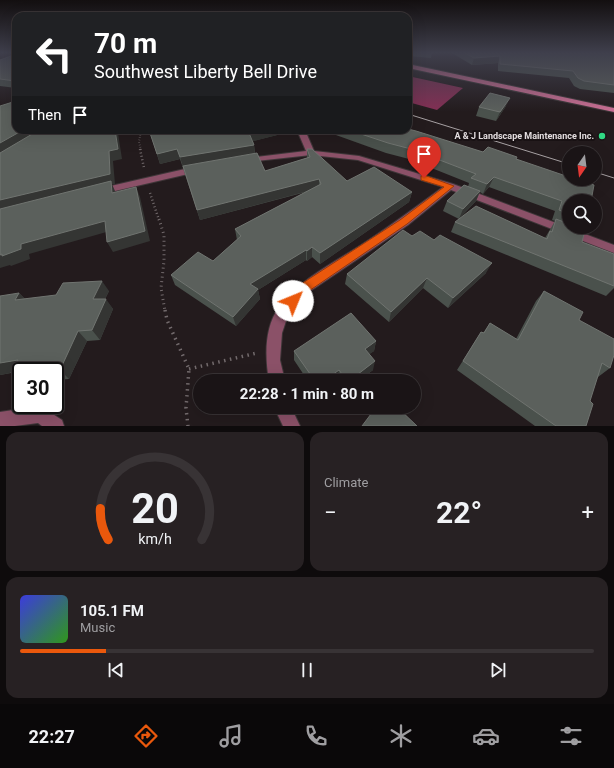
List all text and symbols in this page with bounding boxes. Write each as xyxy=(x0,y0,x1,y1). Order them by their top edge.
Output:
text: 70 m xyxy=(94,27,157,60)
icon: left xyxy=(28,28,80,80)
text: Southwest Liberty Bell Drive xyxy=(94,61,317,82)
icon: arrive xyxy=(69,104,91,126)
text: Then xyxy=(28,106,61,124)
place label: A & J Landscape Maintenance Inc. xyxy=(455,131,594,141)
marker: A & J Landscape Maintenance Inc. xyxy=(597,131,607,141)
pin xyxy=(407,137,441,178)
icon: arrive xyxy=(413,143,435,165)
north arrow xyxy=(562,146,602,186)
map controls xyxy=(562,146,602,234)
button: search xyxy=(562,194,602,234)
position arrow xyxy=(272,280,314,322)
speed limit sign: 30 xyxy=(12,362,64,414)
text: 22:28 · 1 min · 80 m xyxy=(240,385,374,403)
text: Climate xyxy=(324,475,368,490)
text: 20 xyxy=(131,483,179,532)
text: 22° xyxy=(436,495,482,530)
text: − xyxy=(324,500,337,525)
text: + xyxy=(582,500,594,525)
text: km/h xyxy=(138,530,172,546)
text: 105.1 FM xyxy=(80,602,144,620)
text: Music xyxy=(80,620,115,635)
icon: previous xyxy=(105,659,127,681)
icon: pause xyxy=(296,659,318,681)
icon: next xyxy=(487,659,509,681)
icon: directions xyxy=(132,722,160,750)
icon: music xyxy=(217,722,245,750)
icon: phone xyxy=(302,722,330,750)
icon: climate xyxy=(387,722,415,750)
icon: car xyxy=(472,722,500,750)
icon: filters xyxy=(557,722,585,750)
text: 22:27 xyxy=(29,726,75,747)

